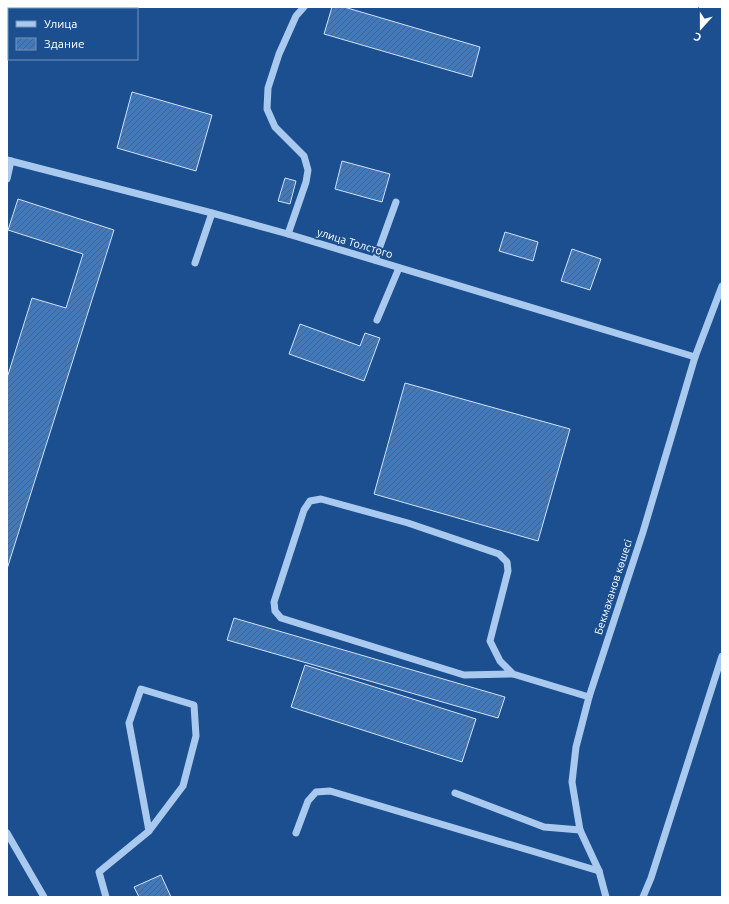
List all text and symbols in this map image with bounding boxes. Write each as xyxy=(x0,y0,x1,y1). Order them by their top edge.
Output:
legend xyxy=(8,8,138,60)
north arrow xyxy=(681,8,721,48)
text: Улица xyxy=(44,17,77,30)
text: С xyxy=(692,30,703,44)
text: Здание xyxy=(44,37,85,50)
street label: улица Толстого xyxy=(316,226,394,260)
street label: Бекмаханов көшесі xyxy=(592,538,634,636)

